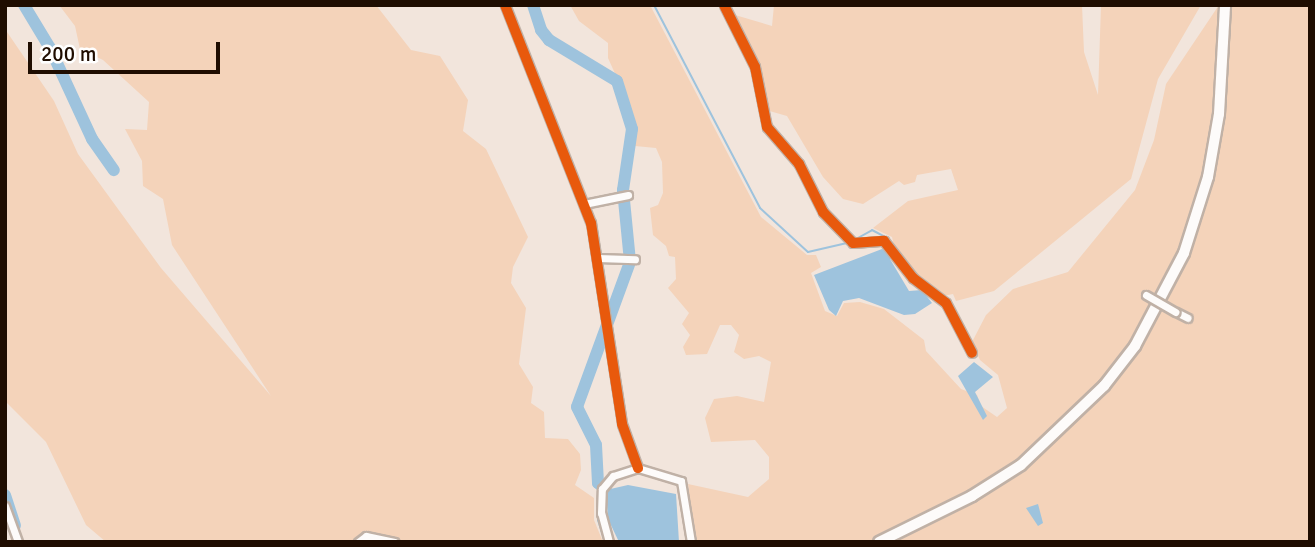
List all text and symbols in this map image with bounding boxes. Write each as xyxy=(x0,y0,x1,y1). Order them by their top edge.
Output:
scale bar xyxy=(32,28,224,72)
text: 200 m xyxy=(41,41,96,67)

